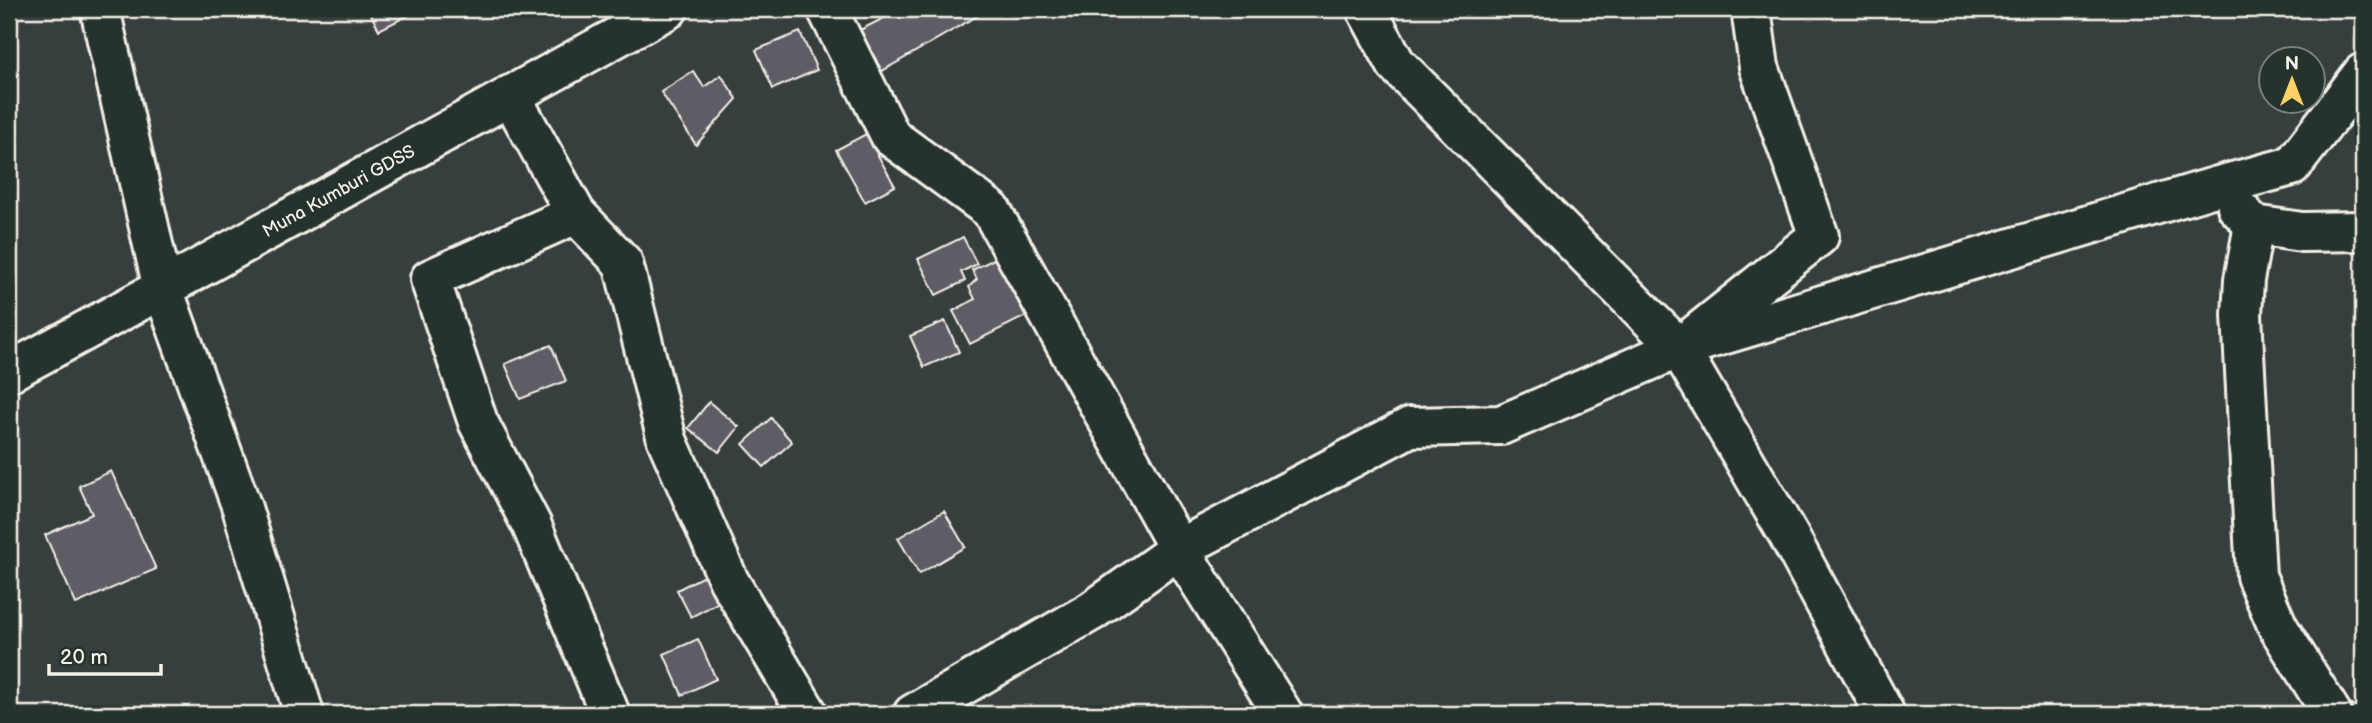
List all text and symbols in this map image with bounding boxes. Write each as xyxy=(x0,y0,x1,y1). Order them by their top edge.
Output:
north arrow xyxy=(2256,46,2326,116)
text: N xyxy=(2285,53,2299,76)
street label: Muna Kumburi GDSS xyxy=(259,140,419,242)
scale bar xyxy=(49,632,161,676)
text: 20 m xyxy=(60,645,108,670)

